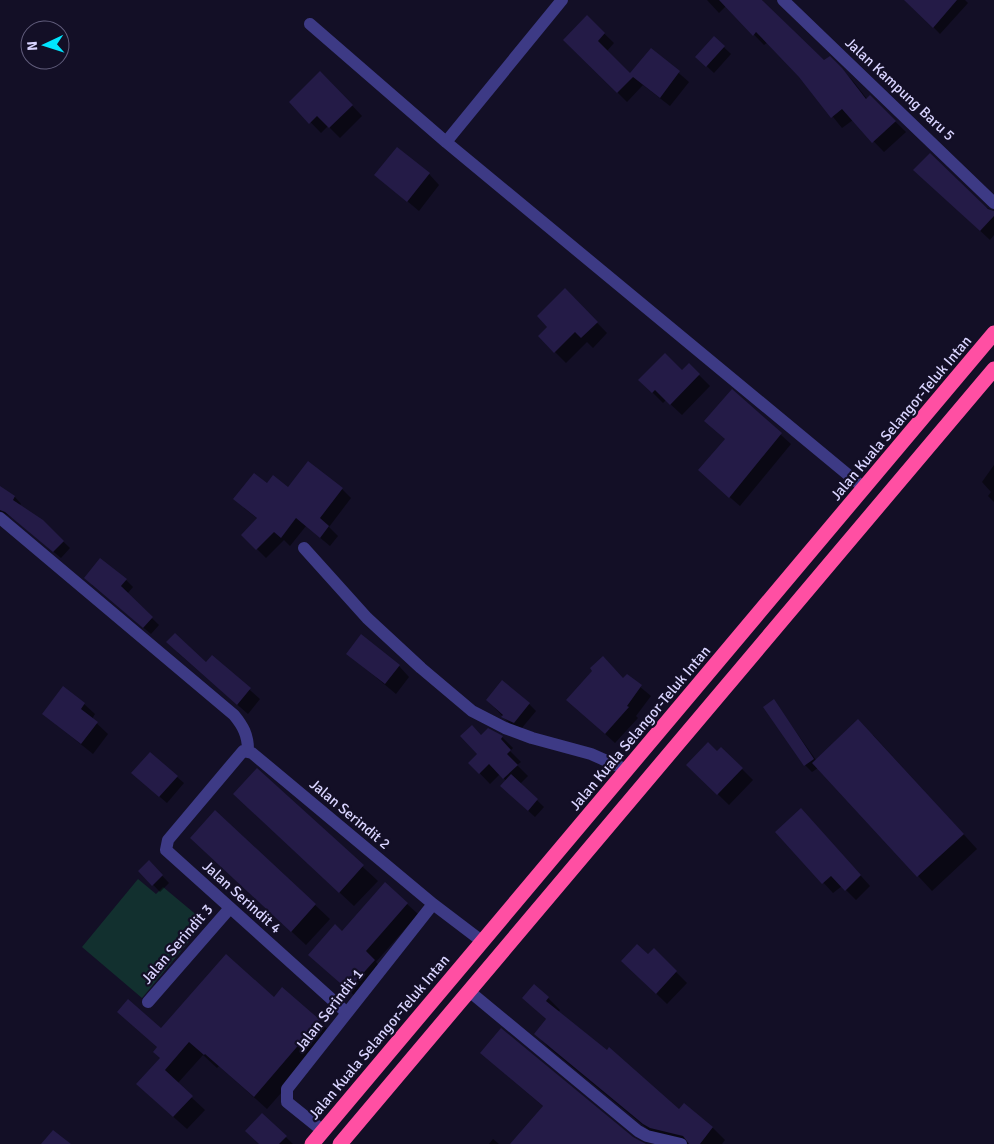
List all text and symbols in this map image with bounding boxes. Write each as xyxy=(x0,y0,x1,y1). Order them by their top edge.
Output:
north arrow xyxy=(20,20,70,70)
street label: Jalan Kampung Baru 5 xyxy=(841,34,959,144)
text: N xyxy=(24,40,41,51)
street label: Jalan Kuala Selangor-Teluk Intan xyxy=(827,332,975,504)
street label: Jalan Kuala Selangor-Teluk Intan xyxy=(566,642,714,814)
street label: Jalan Serindit 2 xyxy=(306,775,394,853)
street label: Jalan Serindit 4 xyxy=(199,857,285,937)
street label: Jalan Serindit 3 xyxy=(137,900,217,988)
street label: Jalan Kuala Selangor-Teluk Intan xyxy=(305,951,453,1123)
street label: Jalan Serindit 1 xyxy=(291,965,367,1055)

